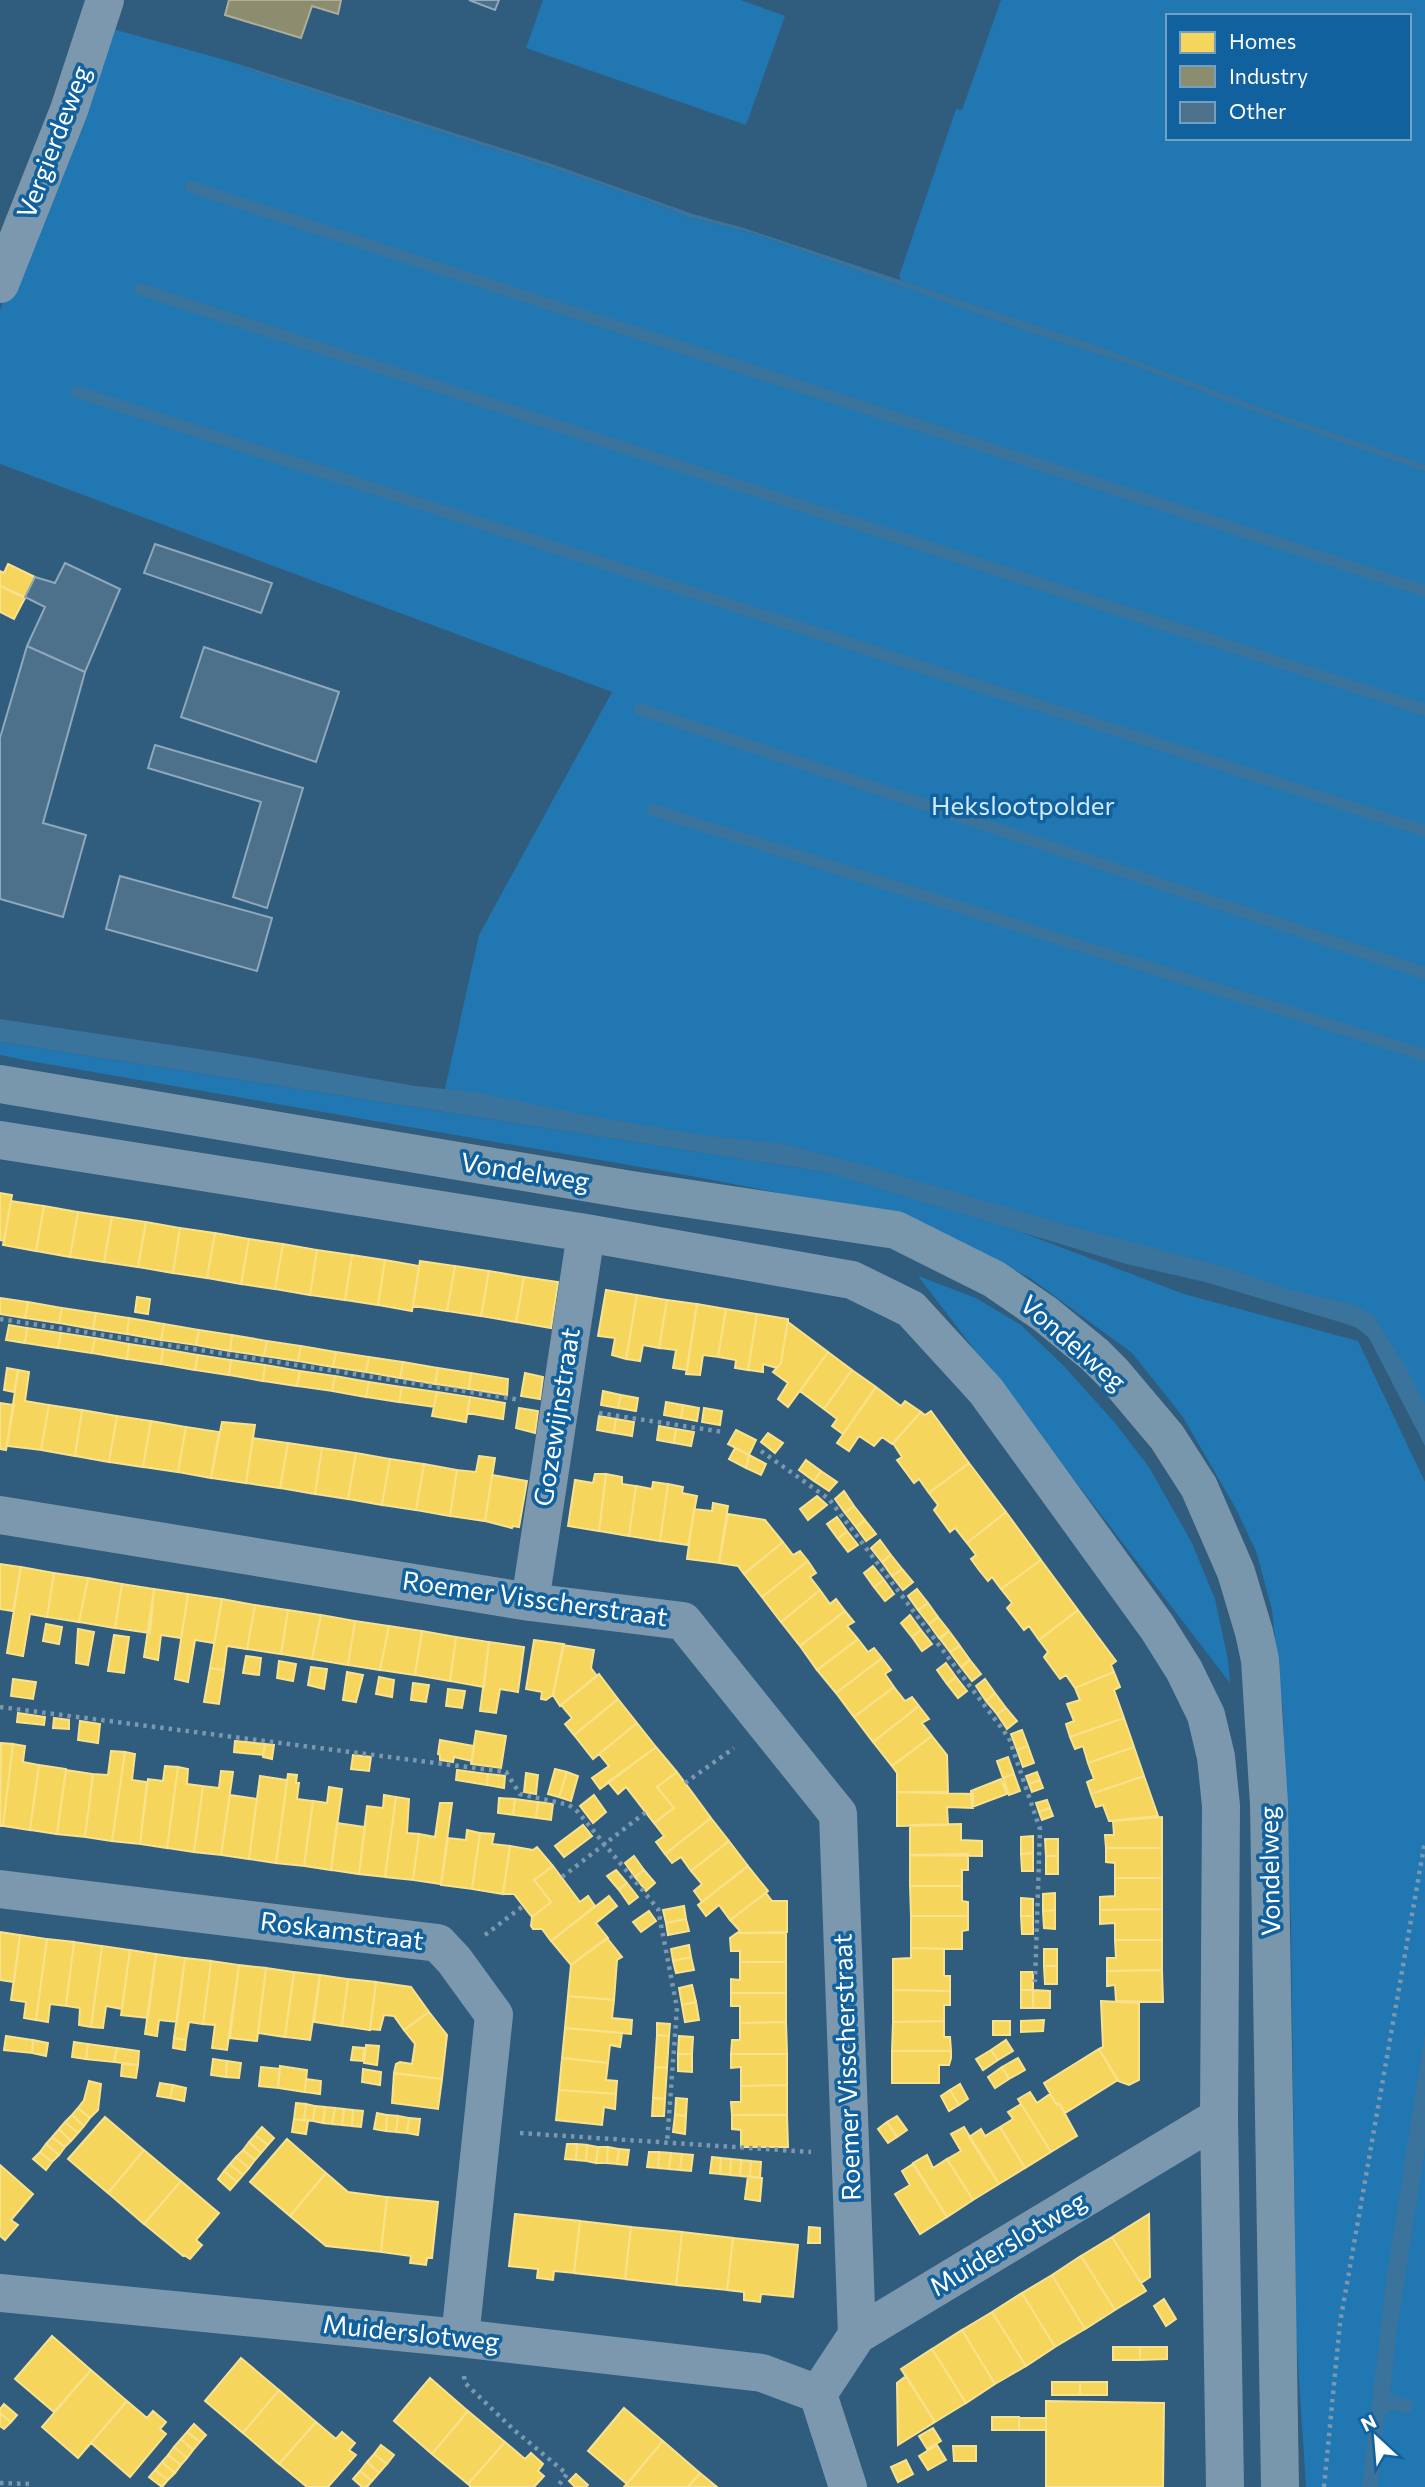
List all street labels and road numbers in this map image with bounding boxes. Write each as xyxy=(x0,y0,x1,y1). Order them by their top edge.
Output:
street label: Vergierdeweg xyxy=(9,61,96,222)
street label: Vondelweg xyxy=(459,1145,592,1196)
street label: Vondelweg xyxy=(1015,1288,1133,1396)
street label: Gozewijnstraat xyxy=(526,1325,585,1508)
street label: Roemer Visscherstraat xyxy=(401,1564,670,1631)
street label: Vondelweg xyxy=(1252,1806,1285,1936)
street label: Roskamstraat xyxy=(259,1904,426,1955)
street label: Roemer Visscherstraat xyxy=(825,1933,866,2201)
street label: Muiderslotweg xyxy=(923,2184,1091,2302)
street label: Muiderslotweg xyxy=(321,2307,501,2356)

